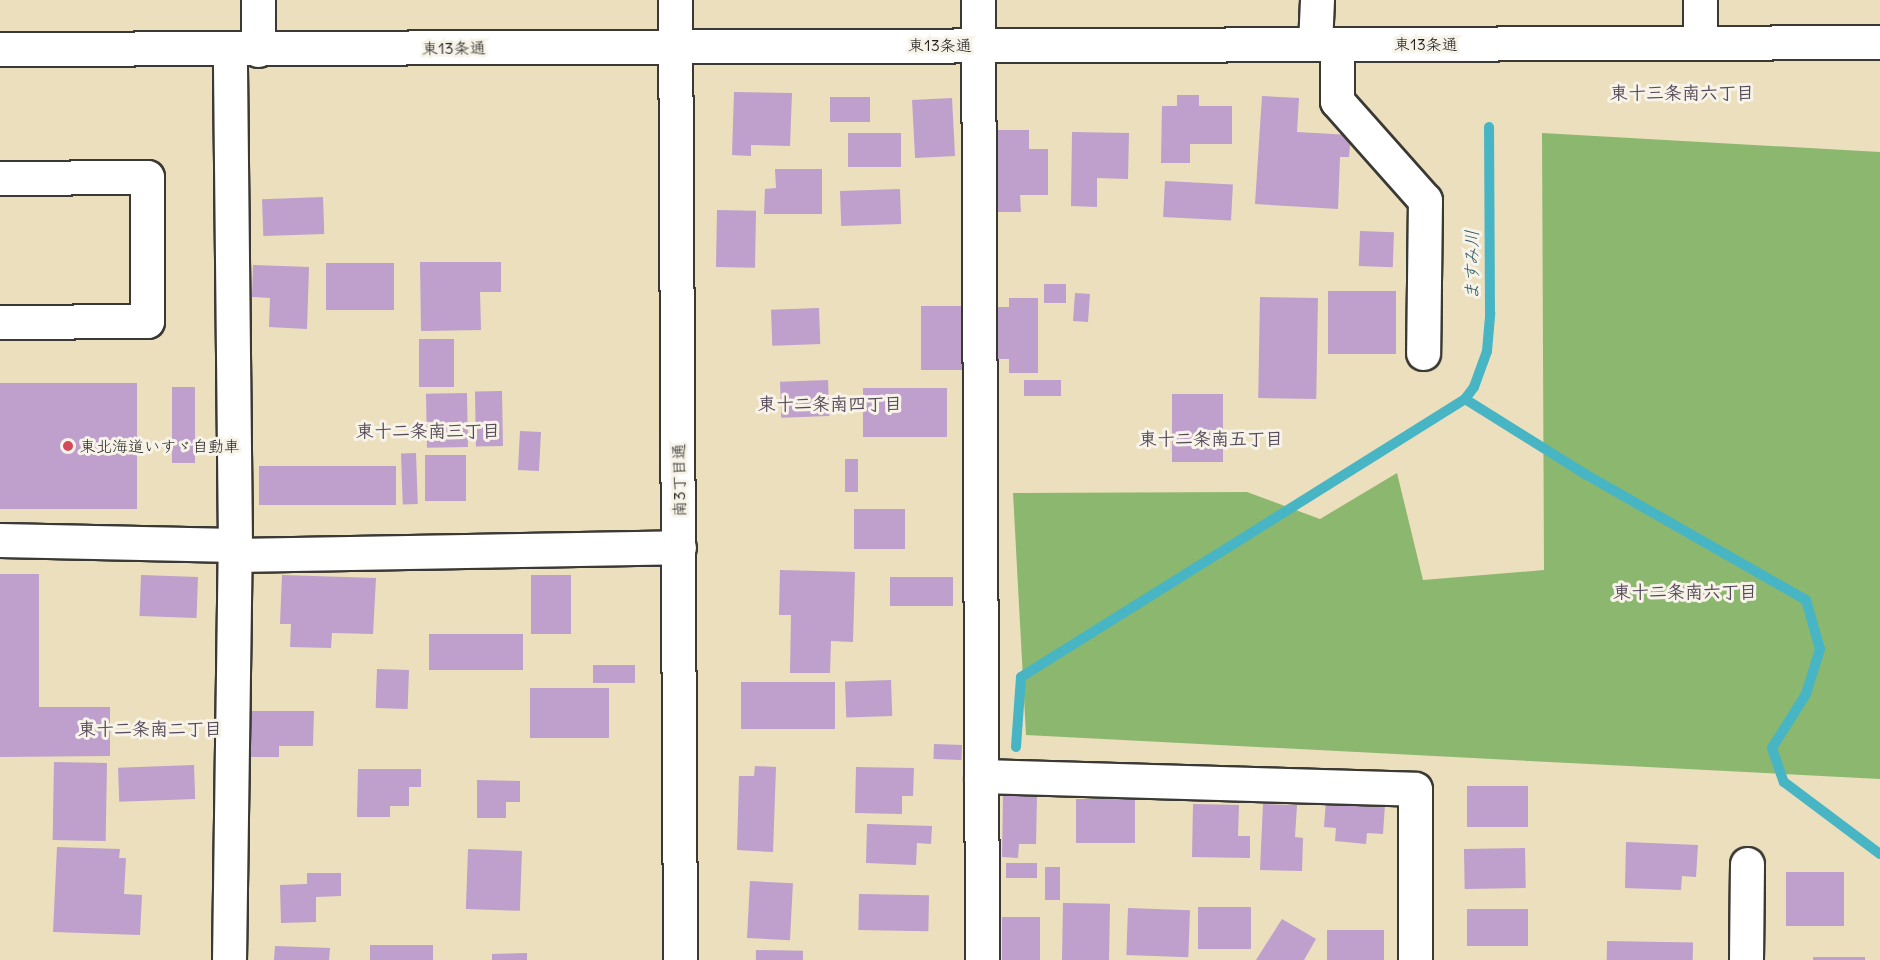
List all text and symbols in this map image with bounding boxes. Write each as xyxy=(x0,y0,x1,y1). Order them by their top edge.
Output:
street label: 東13条通 xyxy=(1394,34,1458,54)
street label: 東13条通 xyxy=(908,35,972,55)
street label: 東13条通 xyxy=(422,38,486,58)
district label: 東十三条南六丁目 xyxy=(1610,82,1754,104)
water label: ますみ川 xyxy=(1461,229,1483,301)
district label: 東十二条南四丁目 xyxy=(758,393,902,415)
district label: 東十二条南三丁目 xyxy=(356,420,500,442)
district label: 東十二条南五丁目 xyxy=(1139,428,1283,450)
place label: 東北海道いすゞ自動車 xyxy=(80,436,240,456)
marker: 東北海道いすゞ自動車 xyxy=(61,439,75,453)
street label: 南3丁目通 xyxy=(669,443,689,517)
district label: 東十二条南六丁目 xyxy=(1613,581,1757,603)
district label: 東十二条南二丁目 xyxy=(78,718,222,740)

